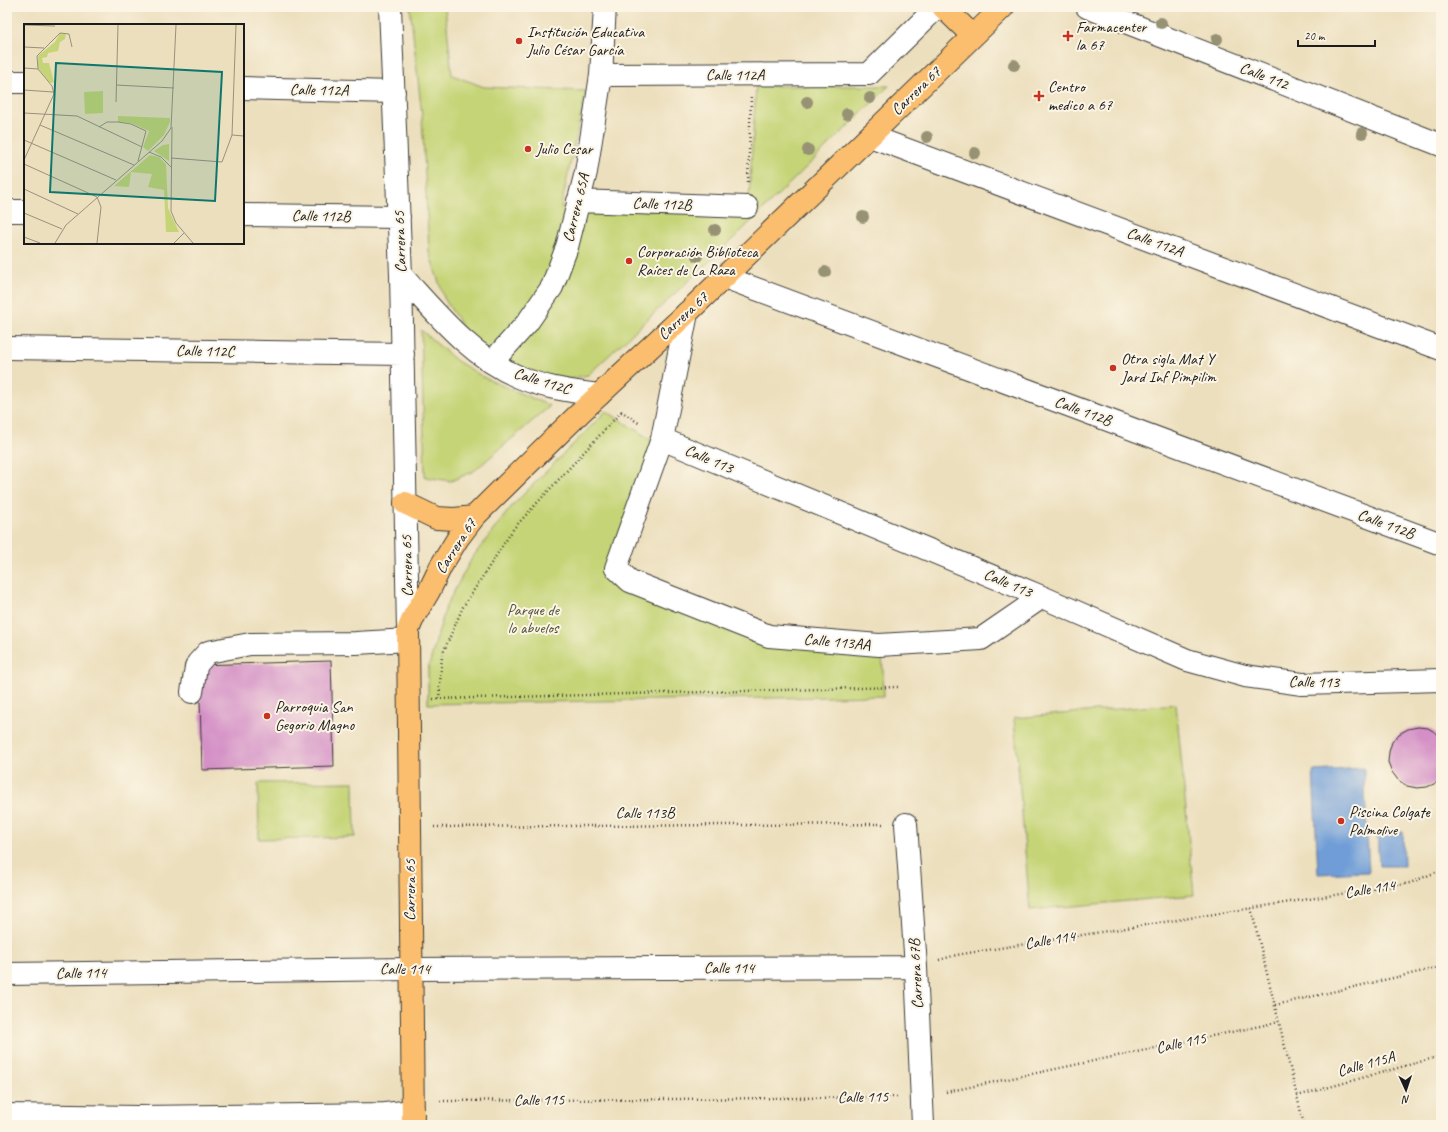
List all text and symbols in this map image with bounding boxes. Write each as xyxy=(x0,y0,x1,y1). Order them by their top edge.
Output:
place label: Farmacenter la 67 xyxy=(1076,17,1148,55)
place label: Institución Educativa Julio César García xyxy=(526,22,645,60)
scale bar xyxy=(1298,22,1375,48)
inset map xyxy=(24,24,244,244)
text: 20 m xyxy=(1304,28,1326,44)
marker: Farmacenter la 67 xyxy=(1063,31,1073,41)
marker: Institución Educativa Julio César García xyxy=(514,36,524,46)
street label: Calle 112 xyxy=(1237,58,1293,95)
street label: Carrera 67 xyxy=(887,62,946,120)
street label: Calle 112A xyxy=(706,65,765,85)
place label: Centro medico a 67 xyxy=(1048,77,1113,115)
street label: Calle 112A xyxy=(290,79,349,101)
marker: Centro medico a 67 xyxy=(1033,90,1045,102)
place label: Julio Cesar xyxy=(535,139,594,159)
marker: Julio Cesar xyxy=(523,144,533,154)
street label: Carrera 65A xyxy=(558,171,594,244)
street label: Calle 112B xyxy=(632,193,693,215)
street label: Calle 112B xyxy=(291,205,352,227)
street label: Carrera 65 xyxy=(389,210,411,273)
street label: Calle 112A xyxy=(1124,223,1187,262)
place label: Corporación Biblioteca Raíces de La Raza xyxy=(637,242,759,280)
marker: Corporación Biblioteca Raíces de La Raza xyxy=(624,256,634,266)
street label: Carrera 67 xyxy=(654,287,713,344)
street label: Calle 112C xyxy=(176,340,236,362)
place label: Otra sigla Mat Y Jard Inf Pimpilim xyxy=(1120,349,1217,387)
street label: Calle 112C xyxy=(511,363,574,399)
marker: Otra sigla Mat Y Jard Inf Pimpilim xyxy=(1108,363,1118,373)
street label: Calle 112B xyxy=(1052,392,1116,431)
street label: Calle 113 xyxy=(682,440,738,479)
street label: Calle 112B xyxy=(1355,505,1419,544)
street label: Carrera 67 xyxy=(431,514,482,577)
street label: Carrera 65 xyxy=(396,534,418,597)
street label: Calle 113 xyxy=(981,564,1037,603)
park label: Parque de lo abuelos xyxy=(507,600,561,638)
street label: Calle 113AA xyxy=(803,629,872,655)
street label: Calle 113 xyxy=(1289,672,1341,692)
place label: Parroquia San Gegorio Magno xyxy=(275,697,355,735)
marker: Parroquia San Gegorio Magno xyxy=(262,711,272,721)
place label: Piscina Colgate Palmolive xyxy=(1349,802,1432,840)
street label: Calle 113B xyxy=(616,803,676,823)
marker: Piscina Colgate Palmolive xyxy=(1336,816,1346,826)
street label: Carrera 65 xyxy=(400,858,420,921)
street label: Calle 114 xyxy=(1343,875,1398,903)
street label: Calle 114 xyxy=(1023,926,1078,954)
street label: Carrera 67B xyxy=(904,937,928,1010)
street label: Calle 114 xyxy=(704,958,756,978)
street label: Calle 114 xyxy=(380,959,432,979)
street label: Calle 114 xyxy=(56,963,108,983)
street label: Calle 115 xyxy=(1154,1028,1209,1058)
street label: Calle 115A xyxy=(1335,1046,1398,1081)
north arrow xyxy=(1386,1070,1426,1110)
street label: Calle 115 xyxy=(838,1087,889,1107)
street label: Calle 115 xyxy=(514,1090,565,1110)
text: N xyxy=(1401,1093,1410,1107)

